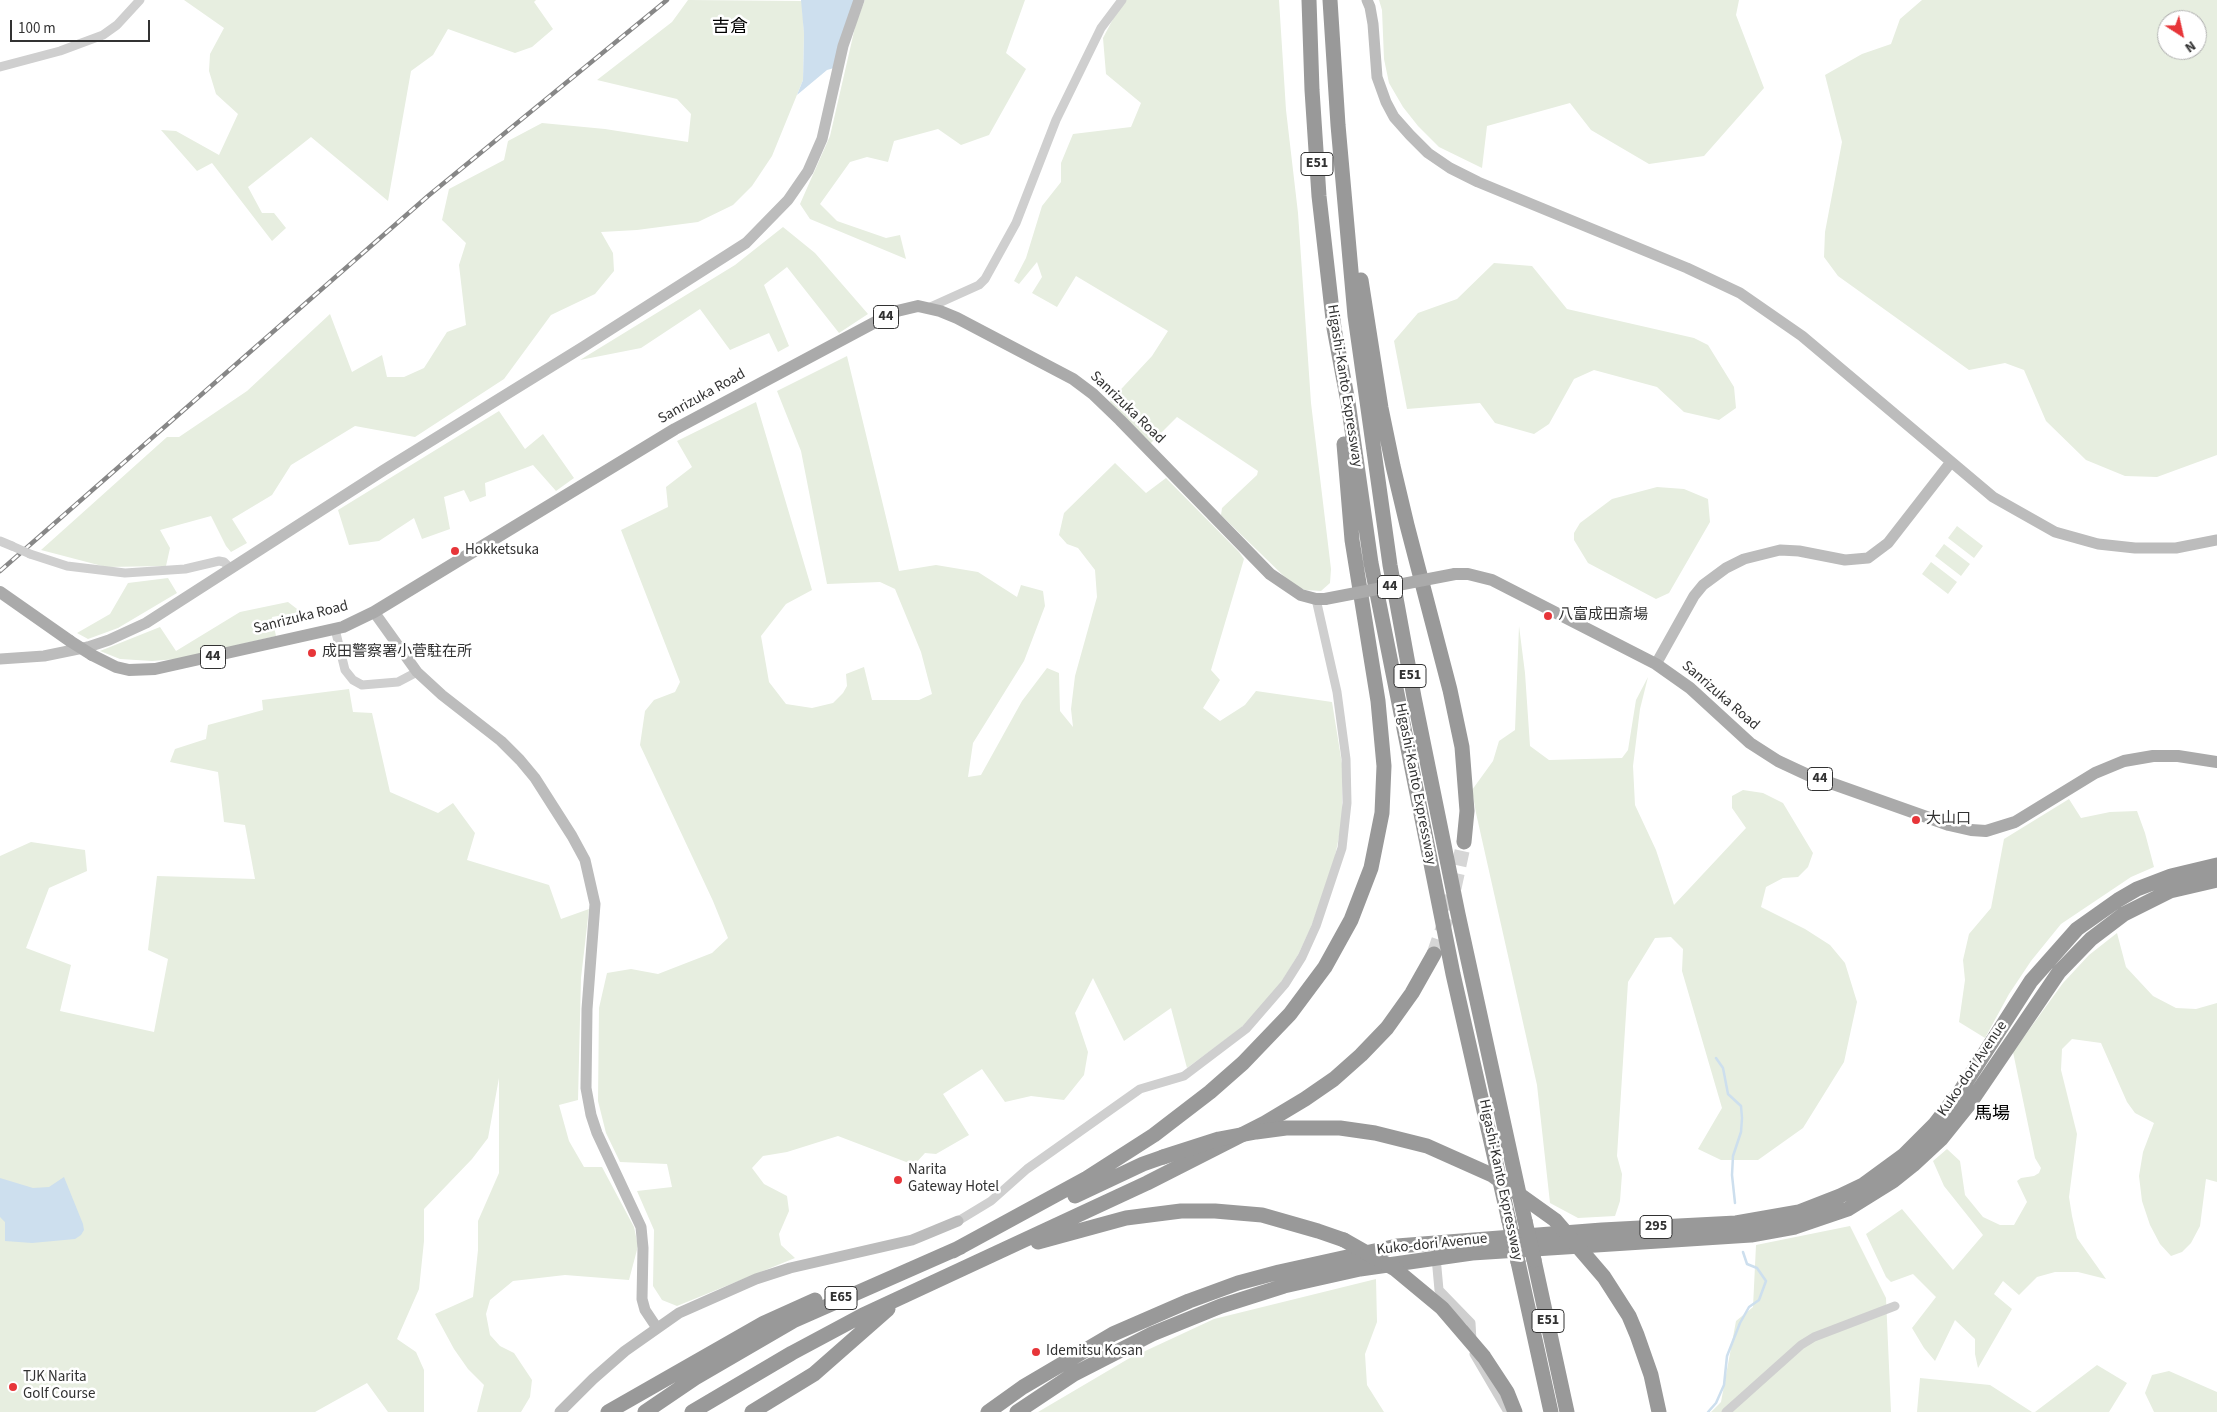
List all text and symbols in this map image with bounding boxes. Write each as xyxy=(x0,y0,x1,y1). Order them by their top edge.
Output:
scale bar xyxy=(12,10,152,42)
north arrow xyxy=(2157,10,2207,60)
district label: 吉倉 xyxy=(712,17,748,39)
text: 100 m xyxy=(18,18,56,39)
text: N xyxy=(2180,36,2200,57)
road number: E51 xyxy=(1301,152,1333,175)
street label: Higashi-Kanto Expressway xyxy=(1322,303,1366,469)
road number: 44 xyxy=(874,306,898,328)
street label: Sanrizuka Road xyxy=(655,366,749,428)
street label: Sanrizuka Road xyxy=(1086,368,1168,448)
place label: Hokketsuka xyxy=(465,542,539,560)
marker: Hokketsuka xyxy=(449,545,461,557)
road number: 44 xyxy=(1378,576,1402,598)
street label: Sanrizuka Road xyxy=(252,598,350,638)
place label: 八富成田斎場 xyxy=(1558,607,1648,625)
marker: 八富成田斎場 xyxy=(1542,610,1554,622)
place label: 成田警察署小菅駐在所 xyxy=(322,644,472,662)
road number: 44 xyxy=(200,646,226,669)
marker: 成田警察署小菅駐在所 xyxy=(306,647,318,659)
street label: Sanrizuka Road xyxy=(1677,657,1763,735)
road number: E51 xyxy=(1394,664,1426,688)
street label: Higashi-Kanto Expressway xyxy=(1390,702,1440,866)
road number: 44 xyxy=(1808,768,1832,791)
place label: 大山口 xyxy=(1926,811,1971,829)
marker: 大山口 xyxy=(1910,814,1922,826)
street label: Kuko-dori Avenue xyxy=(1934,1018,2012,1120)
street label: Higashi-Kanto Expressway xyxy=(1474,1098,1526,1262)
district label: 馬場 xyxy=(1974,1104,2010,1126)
place label: Narita Gateway Hotel xyxy=(908,1162,999,1197)
marker: Narita Gateway Hotel xyxy=(892,1174,904,1186)
road number: 295 xyxy=(1640,1216,1672,1238)
street label: Kuko-dori Avenue xyxy=(1376,1230,1488,1260)
road number: E65 xyxy=(825,1286,857,1310)
road number: E51 xyxy=(1532,1310,1564,1332)
place label: Idemitsu Kosan xyxy=(1046,1343,1143,1361)
marker: Idemitsu Kosan xyxy=(1030,1346,1042,1358)
place label: TJK Narita Golf Course xyxy=(23,1369,95,1404)
marker: TJK Narita Golf Course xyxy=(7,1381,19,1393)

